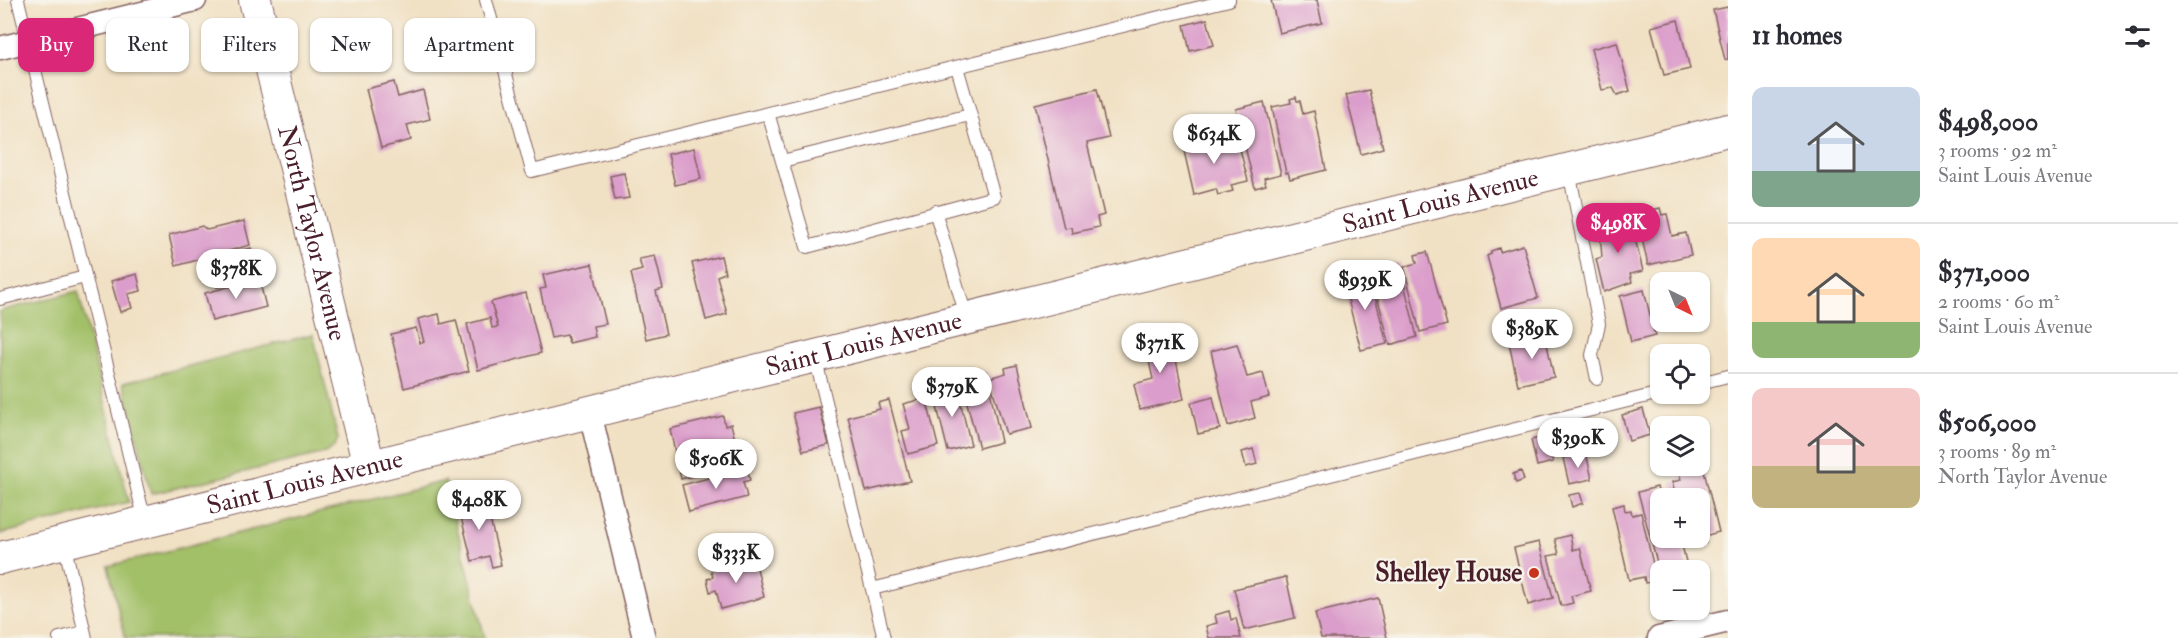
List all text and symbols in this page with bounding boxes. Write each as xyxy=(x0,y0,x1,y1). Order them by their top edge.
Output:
chip: Buy xyxy=(18,18,94,72)
chip: Rent xyxy=(106,18,189,72)
chip: Filters xyxy=(201,18,298,72)
chip: New xyxy=(310,18,392,72)
chip: Apartment xyxy=(404,18,535,72)
text: 11 homes xyxy=(1752,20,1842,52)
icon: filters xyxy=(2121,20,2154,53)
text: $498,000 xyxy=(1938,106,2038,138)
icon: home xyxy=(1800,111,1872,183)
pin: $634K xyxy=(1172,114,1256,165)
text: $634K xyxy=(1187,121,1241,146)
street label: North Taylor Avenue xyxy=(270,122,354,344)
text: 3 rooms · 92 m² xyxy=(1938,138,2057,163)
street label: Saint Louis Avenue xyxy=(1339,162,1542,241)
text: Saint Louis Avenue xyxy=(1938,163,2092,188)
pin: $498K xyxy=(1576,203,1660,254)
text: $498K xyxy=(1590,210,1646,235)
pin: $378K xyxy=(194,249,278,300)
text: $378K xyxy=(210,256,262,281)
text: $371,000 xyxy=(1938,257,2030,289)
pin: $939K xyxy=(1323,260,1407,311)
icon: home xyxy=(1800,262,1872,334)
text: $939K xyxy=(1338,267,1392,292)
north arrow xyxy=(1650,272,1710,332)
map controls xyxy=(1650,272,1710,620)
text: 2 rooms · 60 m² xyxy=(1938,289,2059,314)
street label: Saint Louis Avenue xyxy=(763,304,965,384)
pin: $389K xyxy=(1490,309,1574,360)
text: Saint Louis Avenue xyxy=(1938,314,2092,339)
text: $389K xyxy=(1506,316,1558,341)
pin: $371K xyxy=(1118,323,1202,374)
text: $371K xyxy=(1135,330,1185,355)
button: locate xyxy=(1650,344,1710,404)
pin: $379K xyxy=(910,367,994,418)
text: $379K xyxy=(926,374,978,399)
text: $506,000 xyxy=(1938,407,2037,439)
icon: home xyxy=(1800,412,1872,484)
button: layers xyxy=(1650,416,1710,476)
pin: $390K xyxy=(1536,418,1620,469)
text: $390K xyxy=(1551,425,1605,450)
pin: $506K xyxy=(674,439,758,490)
text: 3 rooms · 89 m² xyxy=(1938,439,2056,464)
street label: Saint Louis Avenue xyxy=(203,443,406,522)
text: $506K xyxy=(689,446,743,471)
text: North Taylor Avenue xyxy=(1938,464,2107,489)
pin: $408K xyxy=(437,480,521,531)
text: $408K xyxy=(451,487,507,512)
button: + xyxy=(1650,488,1710,548)
pin: $333K xyxy=(694,533,778,584)
text: $333K xyxy=(712,540,760,565)
place label: Shelley House xyxy=(1375,557,1522,590)
button: − xyxy=(1650,560,1710,620)
marker: Shelley House xyxy=(1527,566,1541,580)

